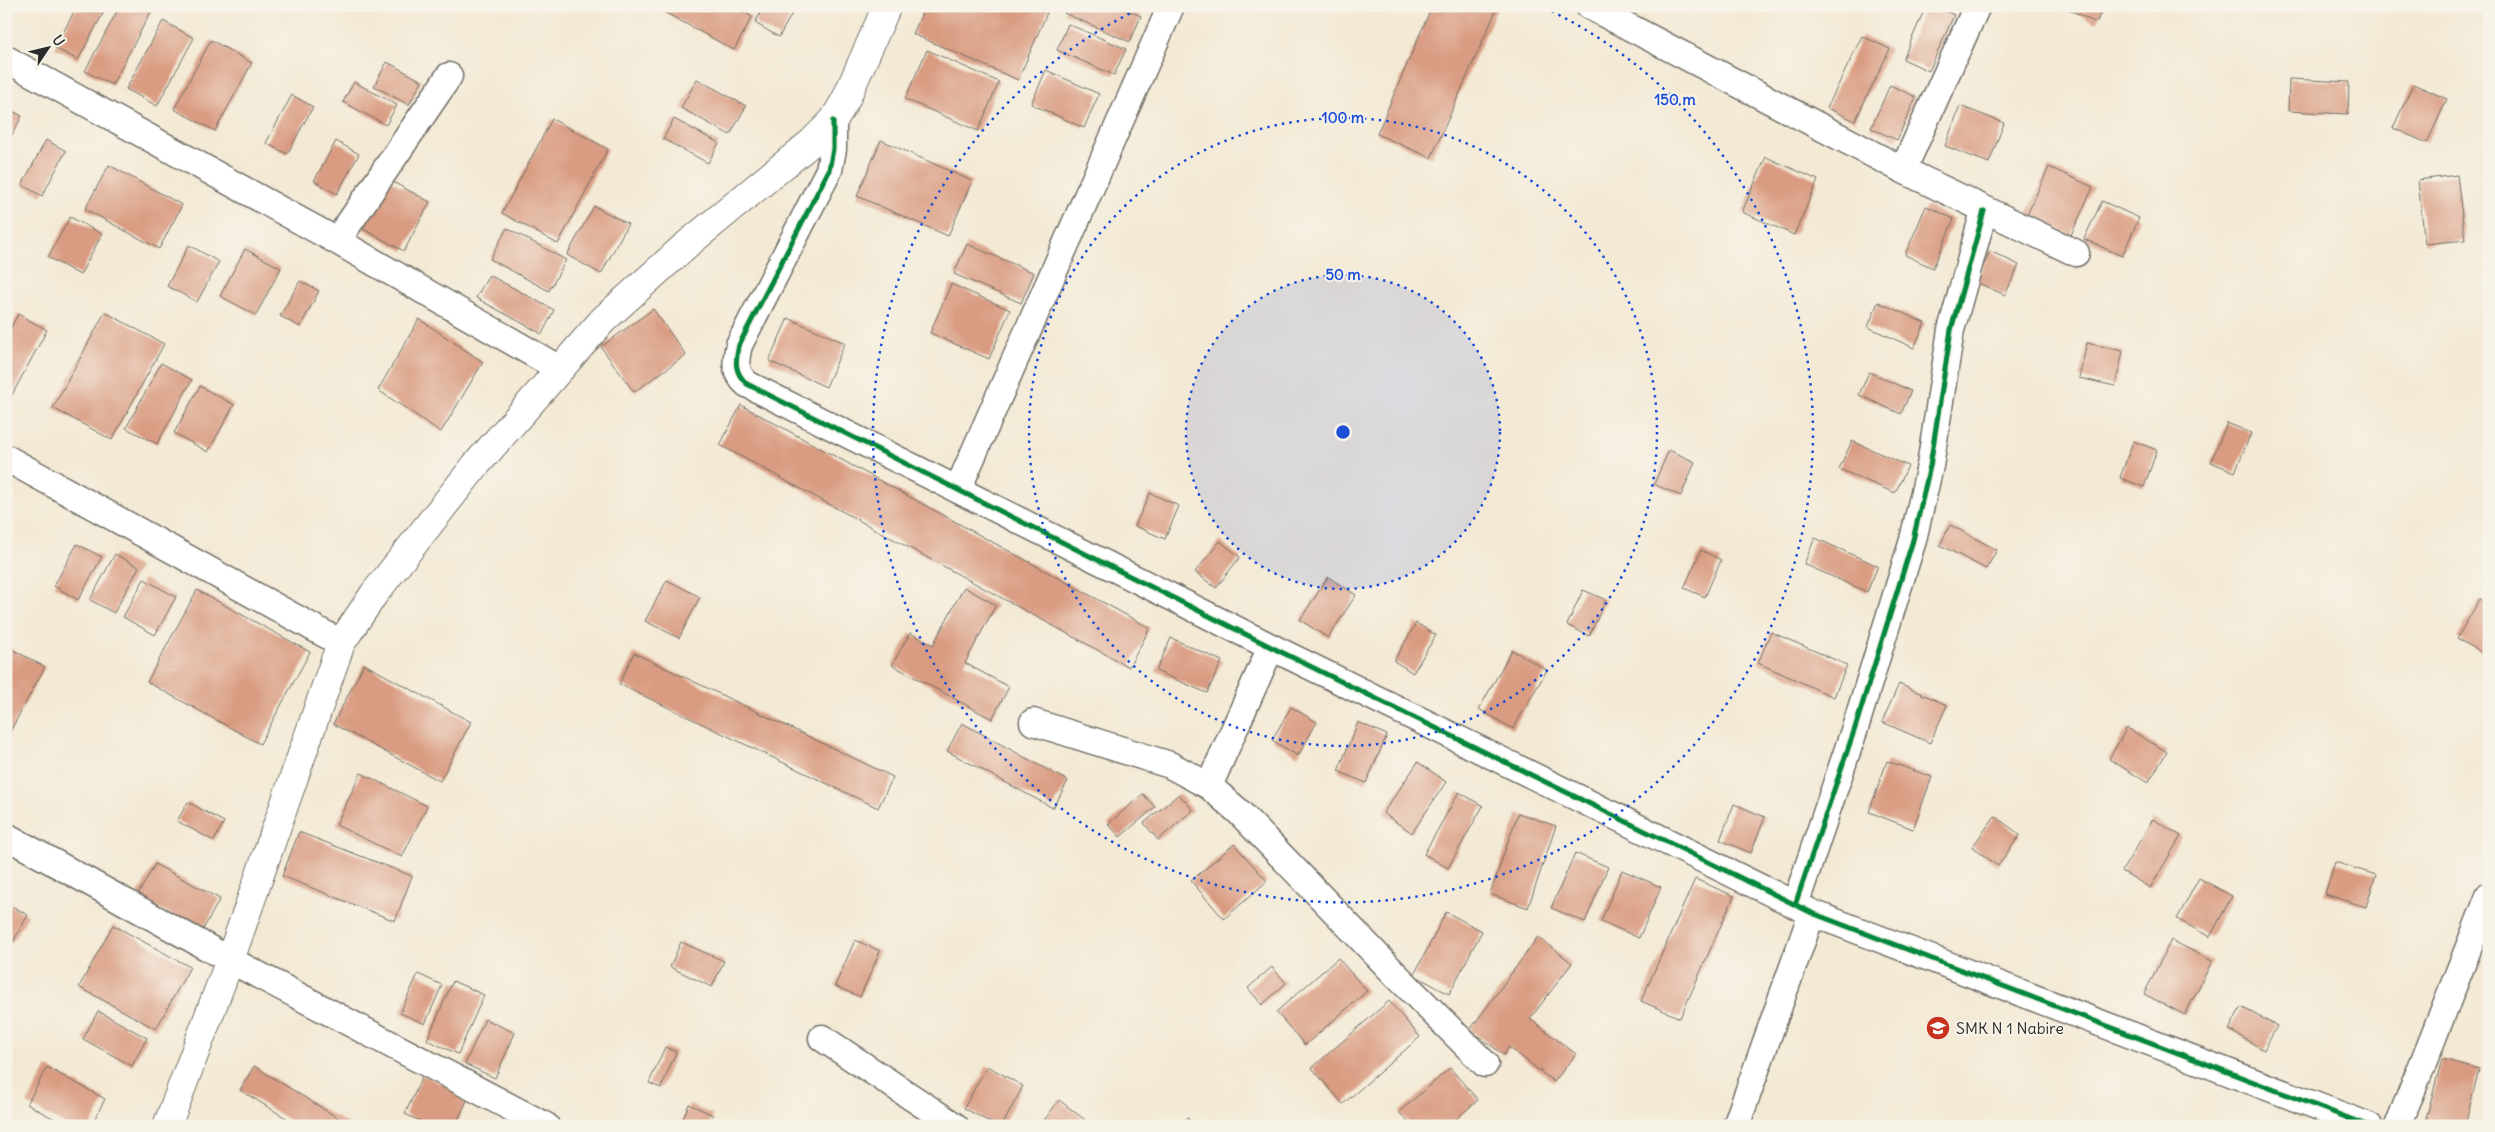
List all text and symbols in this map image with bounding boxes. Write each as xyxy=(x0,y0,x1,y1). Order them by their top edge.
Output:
north arrow xyxy=(22,22,72,72)
text: U xyxy=(49,31,69,50)
text: 150 m xyxy=(1654,90,1696,109)
text: 100 m xyxy=(1322,108,1364,127)
text: 50 m xyxy=(1325,265,1361,284)
centre of rings xyxy=(1334,423,1352,441)
school or university icon: SMK N 1 Nabire xyxy=(1925,1015,1951,1041)
place label: SMK N 1 Nabire xyxy=(1956,1018,2064,1038)

